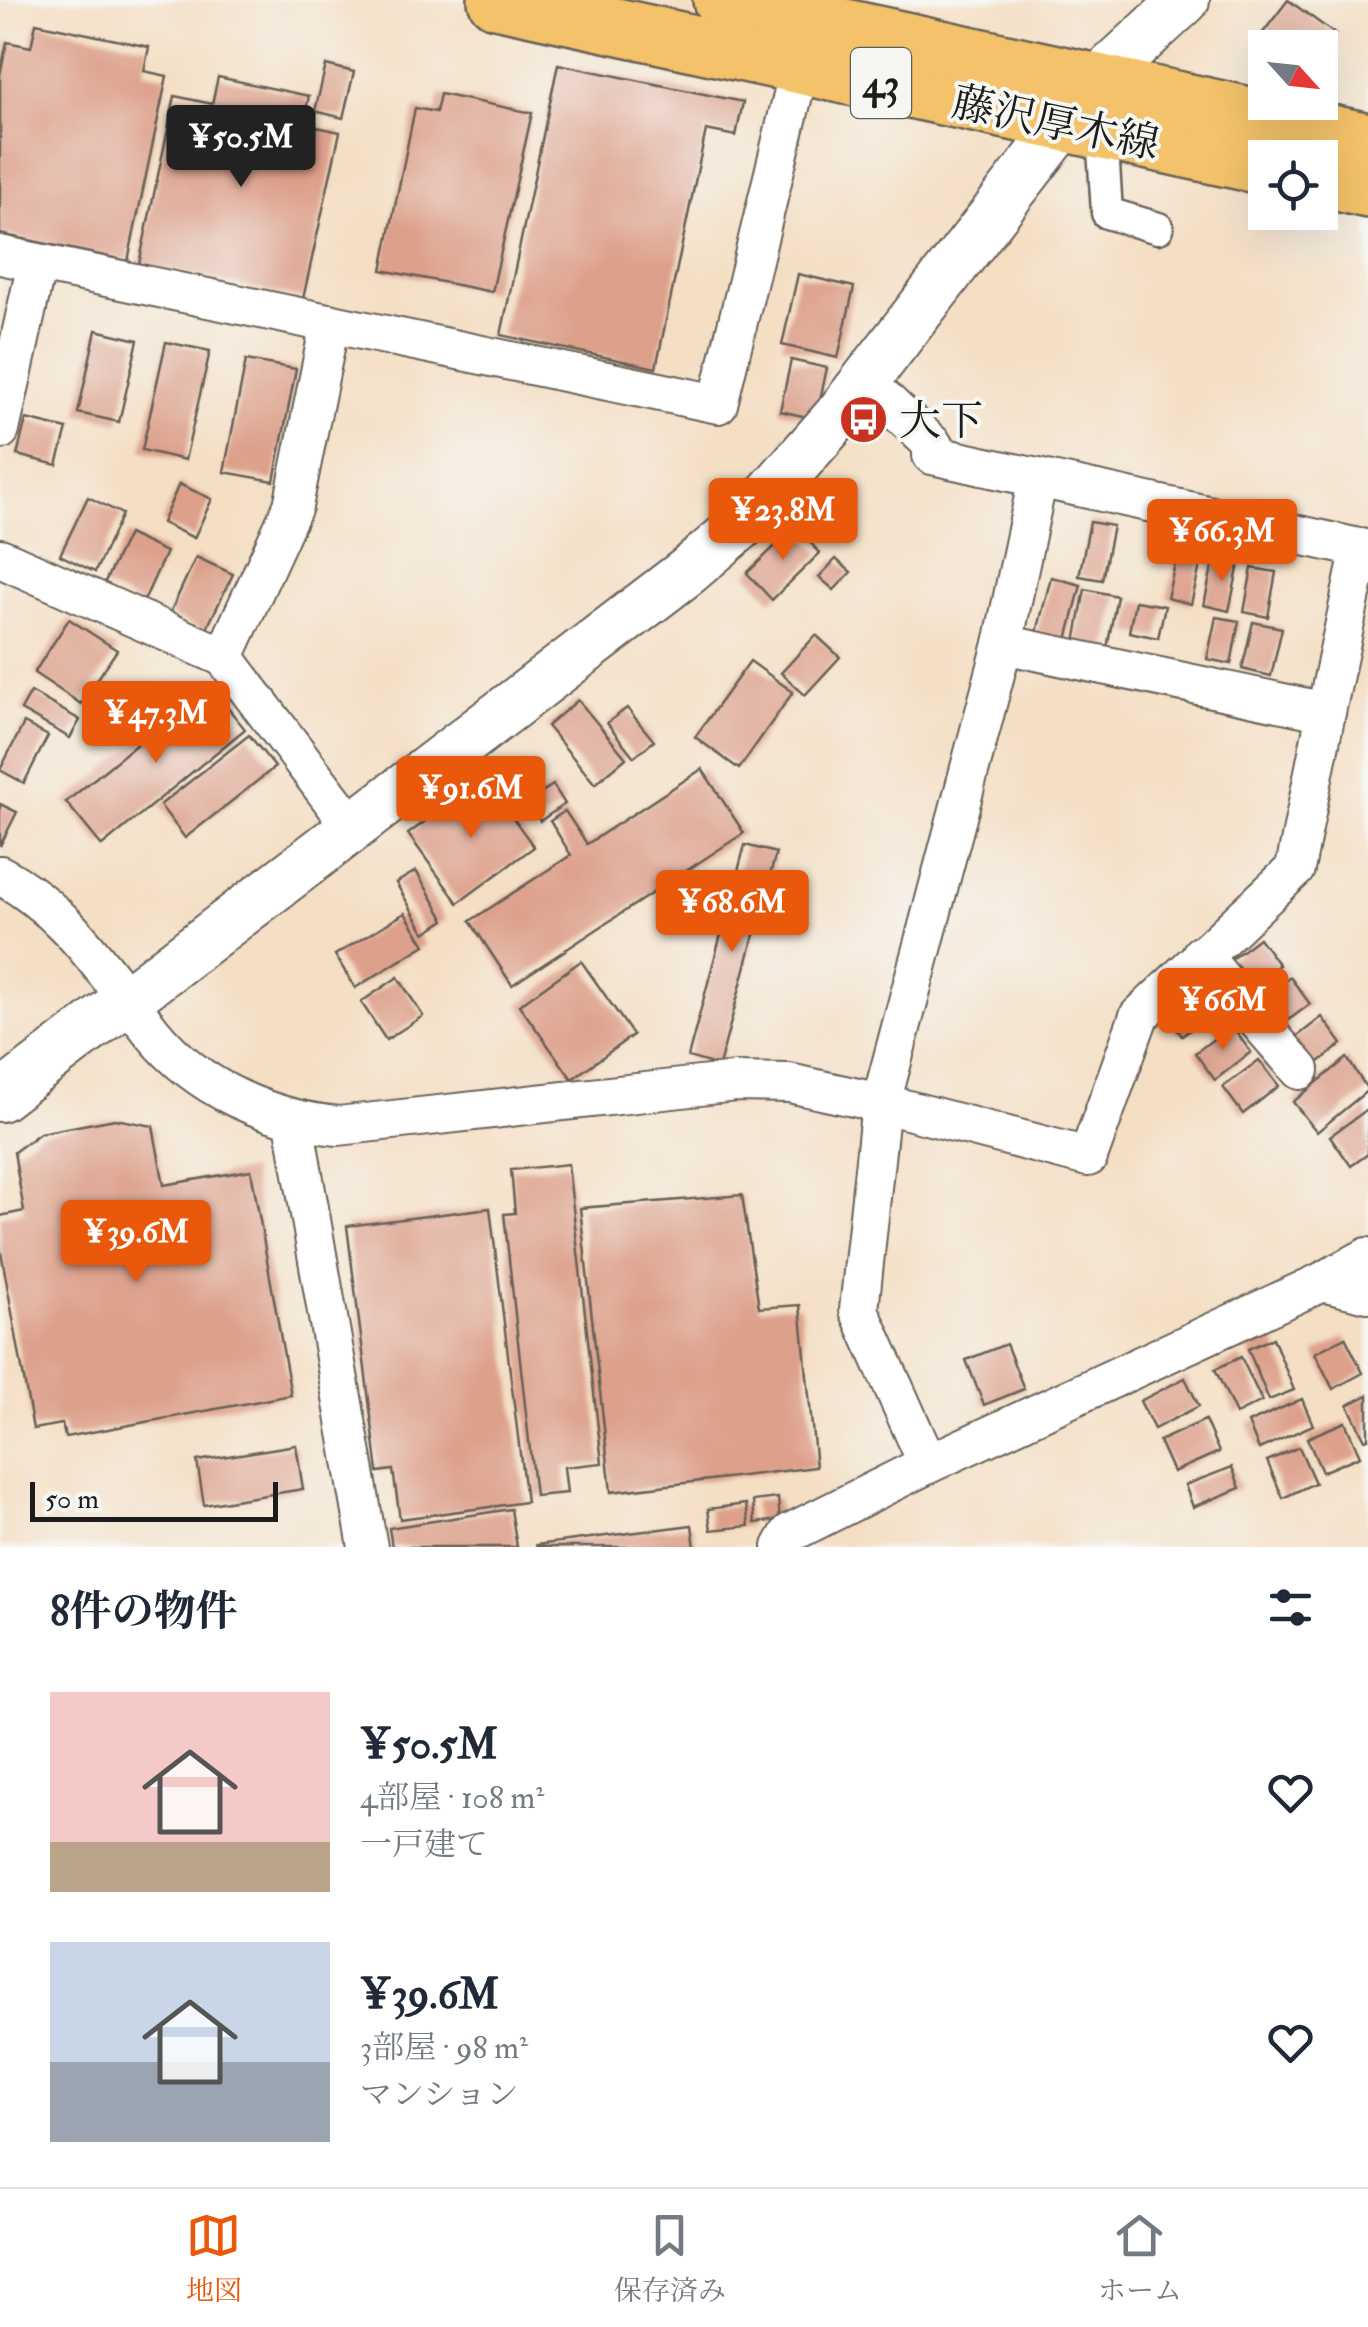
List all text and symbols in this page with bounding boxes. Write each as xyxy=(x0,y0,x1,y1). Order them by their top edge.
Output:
north arrow xyxy=(1248,30,1338,120)
map controls xyxy=(1248,30,1338,230)
road number: 43 xyxy=(851,48,911,118)
street label: 藤沢厚木線 xyxy=(947,77,1164,171)
pin: ¥50.5M xyxy=(160,105,322,190)
text: ¥50.5M xyxy=(189,117,293,157)
button: locate xyxy=(1248,140,1338,230)
bus stop icon: 大下 xyxy=(838,394,890,446)
place label: 大下 xyxy=(899,396,983,448)
pin: ¥23.8M xyxy=(702,478,864,563)
text: ¥23.8M xyxy=(731,490,835,530)
pin: ¥66.3M xyxy=(1141,499,1303,584)
text: ¥66.3M xyxy=(1169,511,1275,551)
pin: ¥47.3M xyxy=(75,681,237,766)
text: ¥47.3M xyxy=(104,693,208,733)
pin: ¥91.6M xyxy=(390,756,552,841)
text: ¥91.6M xyxy=(418,768,524,808)
pin: ¥68.6M xyxy=(651,870,813,955)
text: ¥68.6M xyxy=(678,882,786,922)
pin: ¥66M xyxy=(1164,968,1282,1053)
text: ¥66M xyxy=(1179,980,1267,1020)
pin: ¥39.6M xyxy=(55,1200,217,1285)
text: ¥39.6M xyxy=(83,1212,189,1252)
scale bar xyxy=(30,1477,278,1522)
text: 50 m xyxy=(45,1482,99,1517)
icon: filters xyxy=(1263,1580,1318,1635)
text: 8件の物件 xyxy=(50,1586,238,1638)
text: ¥50.5M xyxy=(360,1719,498,1771)
icon: home xyxy=(130,1732,250,1852)
icon: heart xyxy=(1263,1765,1318,1820)
text: 4部屋 · 108 m² xyxy=(360,1778,544,1818)
text: 一戸建て xyxy=(360,1825,488,1865)
text: ¥39.6M xyxy=(360,1969,499,2021)
icon: home xyxy=(130,1982,250,2102)
icon: heart xyxy=(1263,2015,1318,2070)
text: 3部屋 · 98 m² xyxy=(360,2028,528,2068)
text: マンション xyxy=(360,2075,519,2115)
tab: 地図 xyxy=(186,2208,242,2309)
tab: 保存済み xyxy=(614,2208,726,2309)
tab: ホーム xyxy=(1098,2208,1182,2309)

